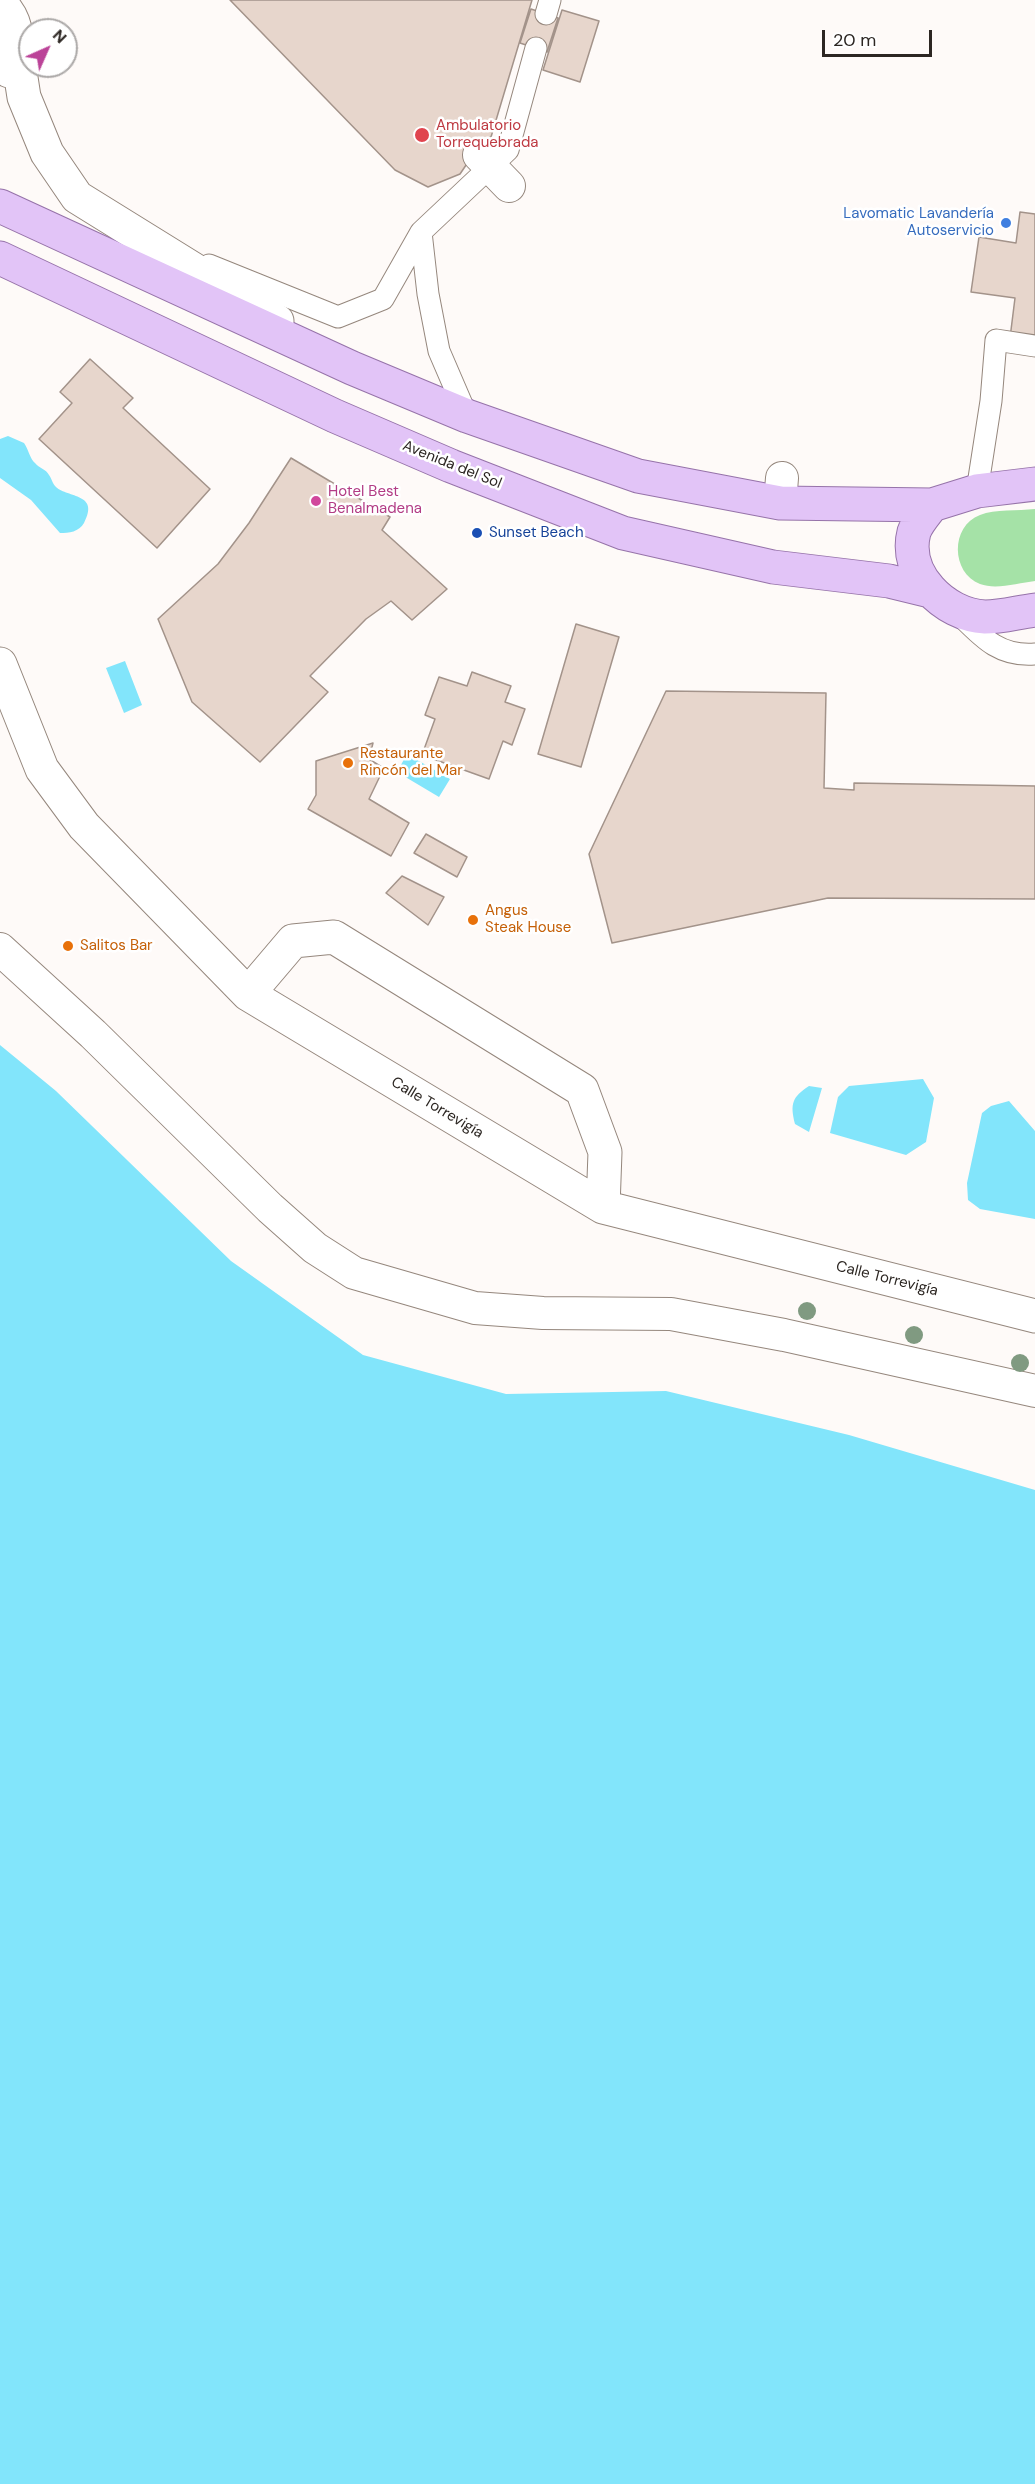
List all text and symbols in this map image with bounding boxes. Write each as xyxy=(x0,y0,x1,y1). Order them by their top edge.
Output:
north arrow xyxy=(18,18,78,78)
scale bar xyxy=(825,18,934,56)
text: N xyxy=(48,25,71,48)
text: 20 m xyxy=(833,28,876,52)
place label: Ambulatorio Torrequebrada xyxy=(436,117,538,152)
marker: Ambulatorio Torrequebrada xyxy=(413,126,431,144)
place label: Lavomatic Lavandería Autoservicio xyxy=(843,205,994,240)
marker: Lavomatic Lavandería Autoservicio xyxy=(999,216,1013,230)
street label: Avenida del Sol xyxy=(400,437,504,493)
place label: Hotel Best Benalmadena xyxy=(328,483,422,518)
marker: Hotel Best Benalmadena xyxy=(309,494,323,508)
place label: Sunset Beach xyxy=(489,524,583,542)
marker: Sunset Beach xyxy=(470,526,484,540)
place label: Restaurante Rincón del Mar xyxy=(360,745,463,780)
marker: Restaurante Rincón del Mar xyxy=(341,756,355,770)
place label: Angus Steak House xyxy=(485,902,571,937)
marker: Angus Steak House xyxy=(466,913,480,927)
place label: Salitos Bar xyxy=(80,937,153,955)
marker: Salitos Bar xyxy=(61,939,75,953)
street label: Calle Torrevigía xyxy=(388,1073,486,1143)
street label: Calle Torrevigía xyxy=(834,1258,940,1300)

